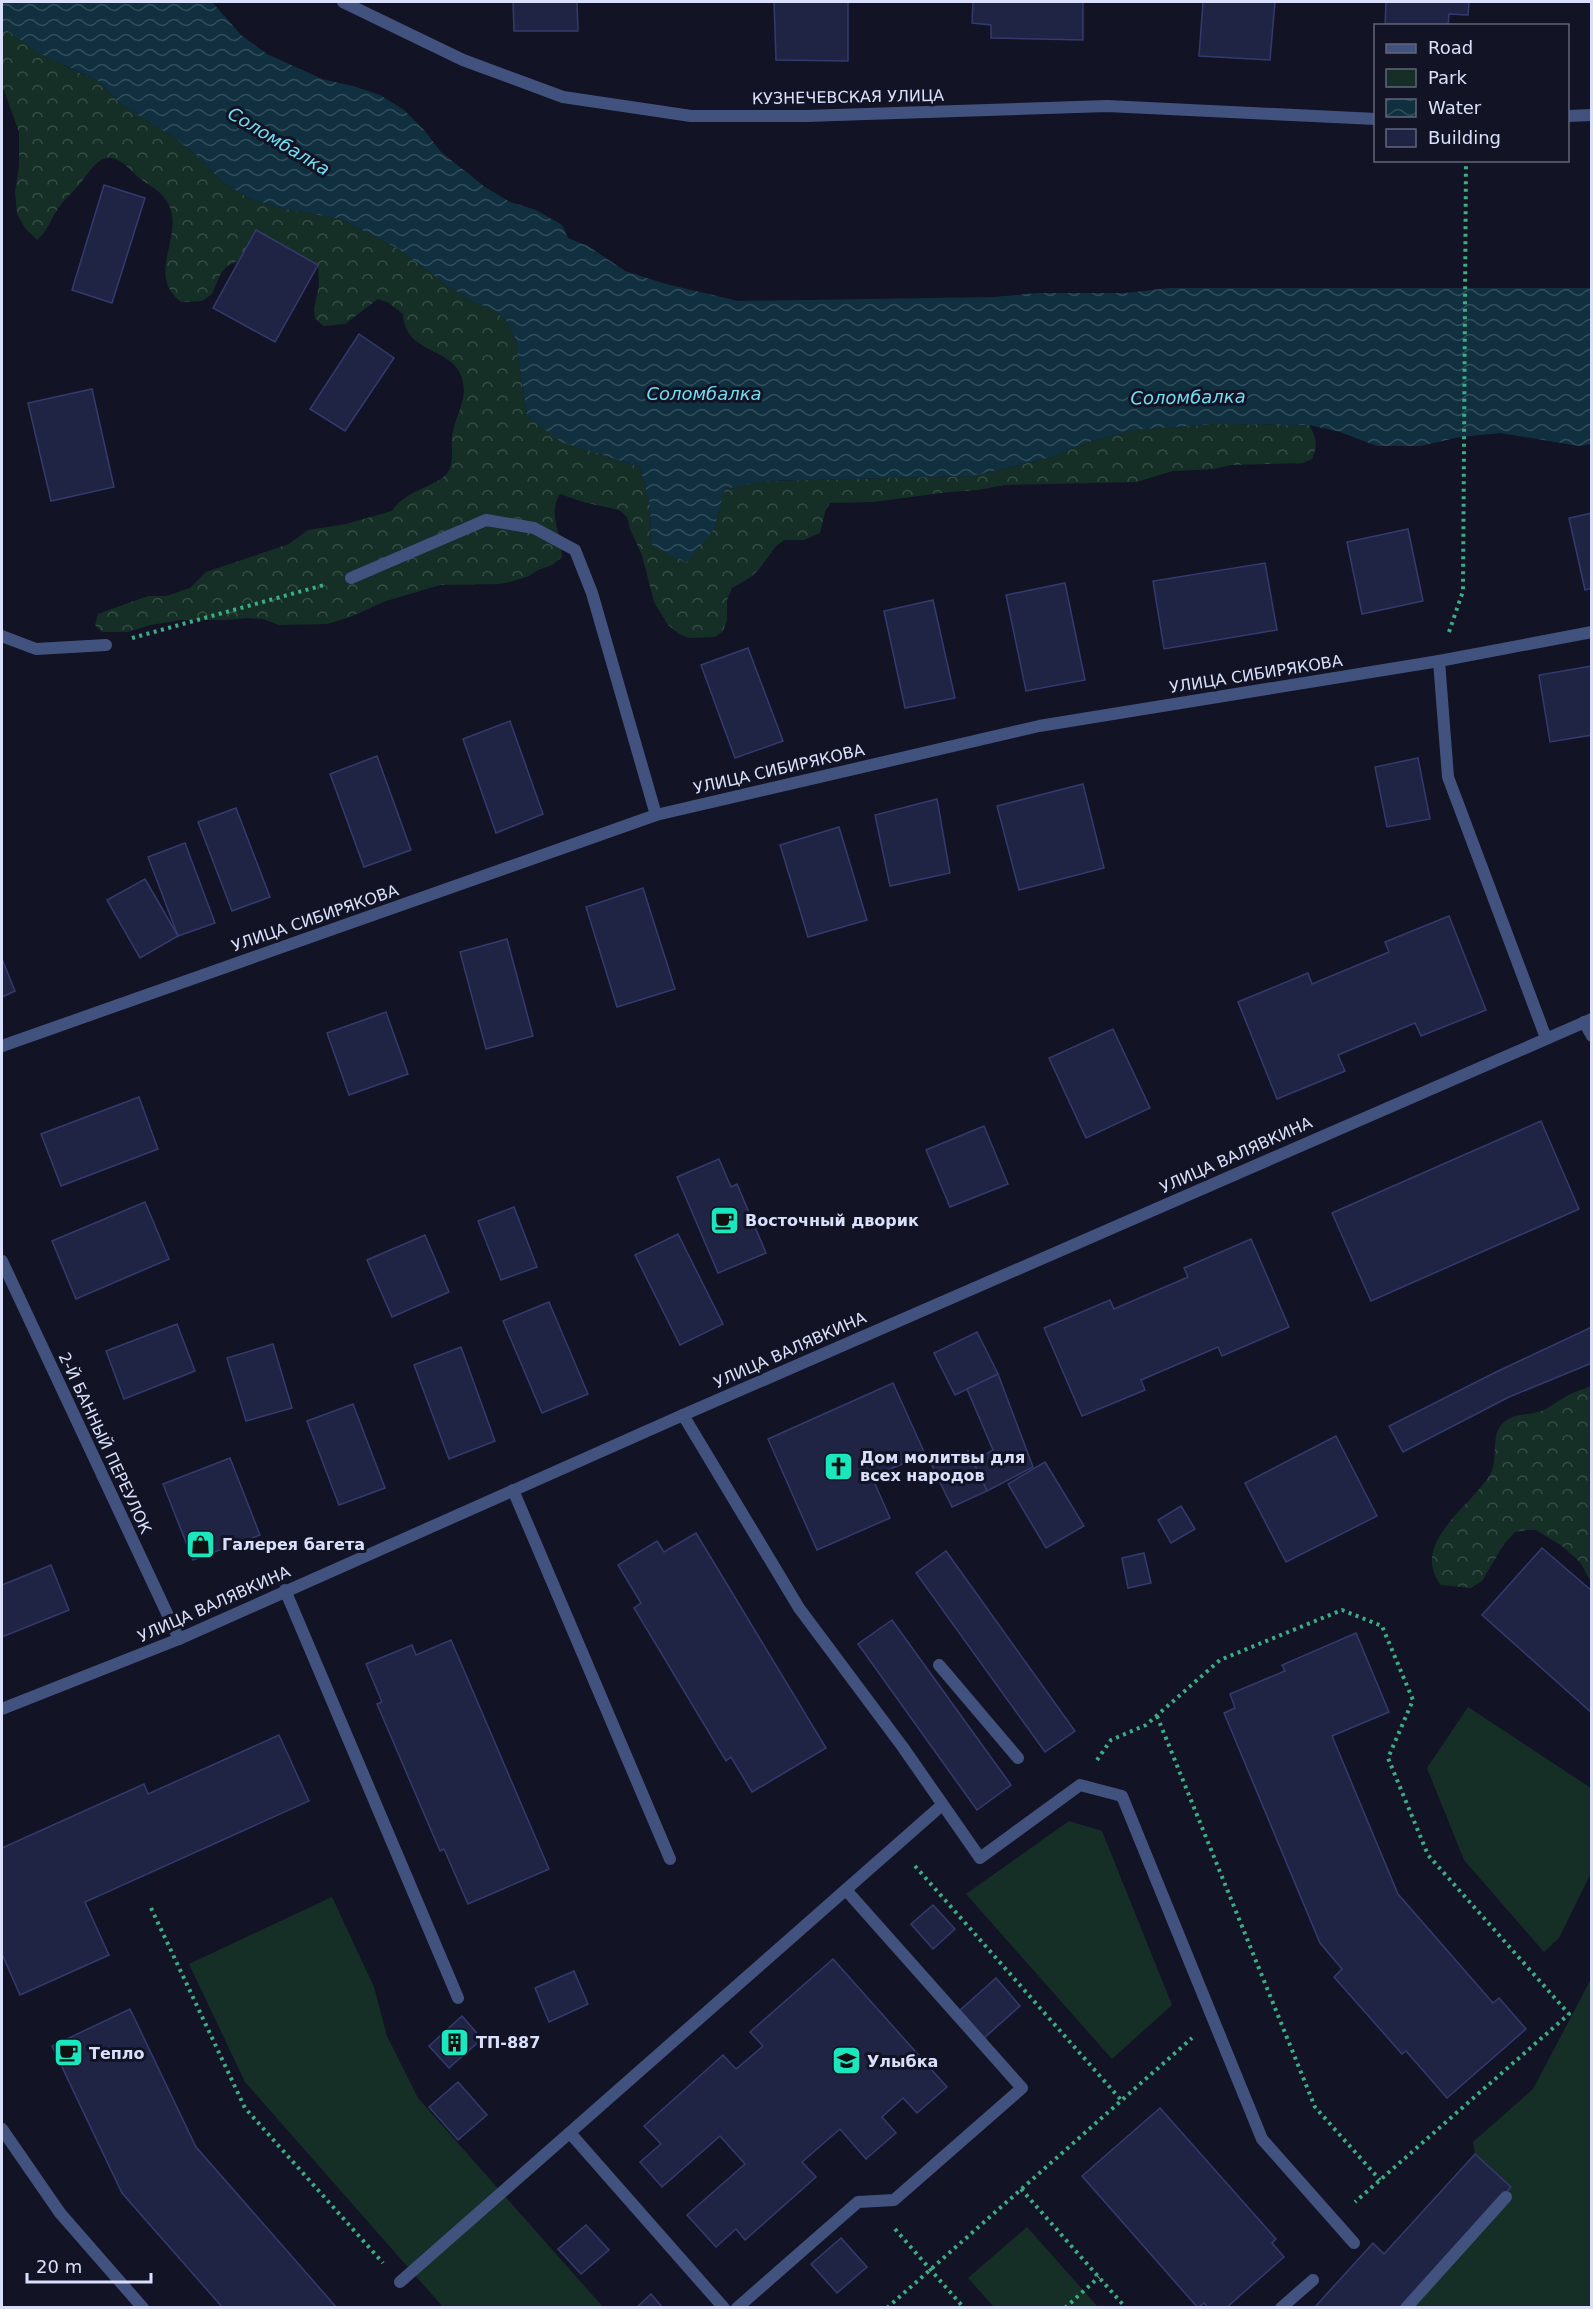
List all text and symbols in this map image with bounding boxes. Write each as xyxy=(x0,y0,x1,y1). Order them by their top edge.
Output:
legend xyxy=(1374,24,1569,162)
text: Road xyxy=(1428,37,1473,58)
text: Park xyxy=(1428,67,1467,88)
street label: КУЗНЕЧЕВСКАЯ УЛИЦА xyxy=(752,86,944,108)
text: Water xyxy=(1428,97,1482,118)
water label: Соломбалка xyxy=(224,102,334,180)
text: Building xyxy=(1428,127,1501,148)
water label: Соломбалка xyxy=(646,383,762,404)
water label: Соломбалка xyxy=(1130,385,1246,409)
street label: УЛИЦА СИБИРЯКОВА xyxy=(1168,651,1344,697)
street label: УЛИЦА СИБИРЯКОВА xyxy=(692,740,866,798)
street label: УЛИЦА СИБИРЯКОВА xyxy=(229,881,401,955)
street label: УЛИЦА ВАЛЯВКИНА xyxy=(1157,1113,1315,1197)
cafe icon: Восточный дворик xyxy=(708,1204,740,1236)
place label: Восточный дворик xyxy=(745,1211,919,1230)
street label: УЛИЦА ВАЛЯВКИНА xyxy=(711,1308,869,1392)
street label: 2-Й БАННЫЙ ПЕРЕУЛОК xyxy=(55,1349,156,1537)
place label: Дом молитвы для всех народов xyxy=(860,1448,1025,1485)
church icon: Дом молитвы для всех народов xyxy=(823,1450,855,1482)
shop icon: Галерея багета xyxy=(185,1528,217,1560)
place label: Галерея багета xyxy=(222,1535,365,1554)
street label: УЛИЦА ВАЛЯВКИНА xyxy=(135,1562,293,1646)
building icon: ТП-887 xyxy=(439,2026,471,2058)
place label: ТП-887 xyxy=(476,2033,540,2052)
cafe icon: Тепло xyxy=(52,2037,84,2069)
place label: Тепло xyxy=(89,2044,145,2063)
school or university icon: Улыбка xyxy=(830,2045,862,2077)
place label: Улыбка xyxy=(867,2052,938,2071)
scale bar xyxy=(27,2246,152,2284)
text: 20 m xyxy=(36,2256,82,2277)

